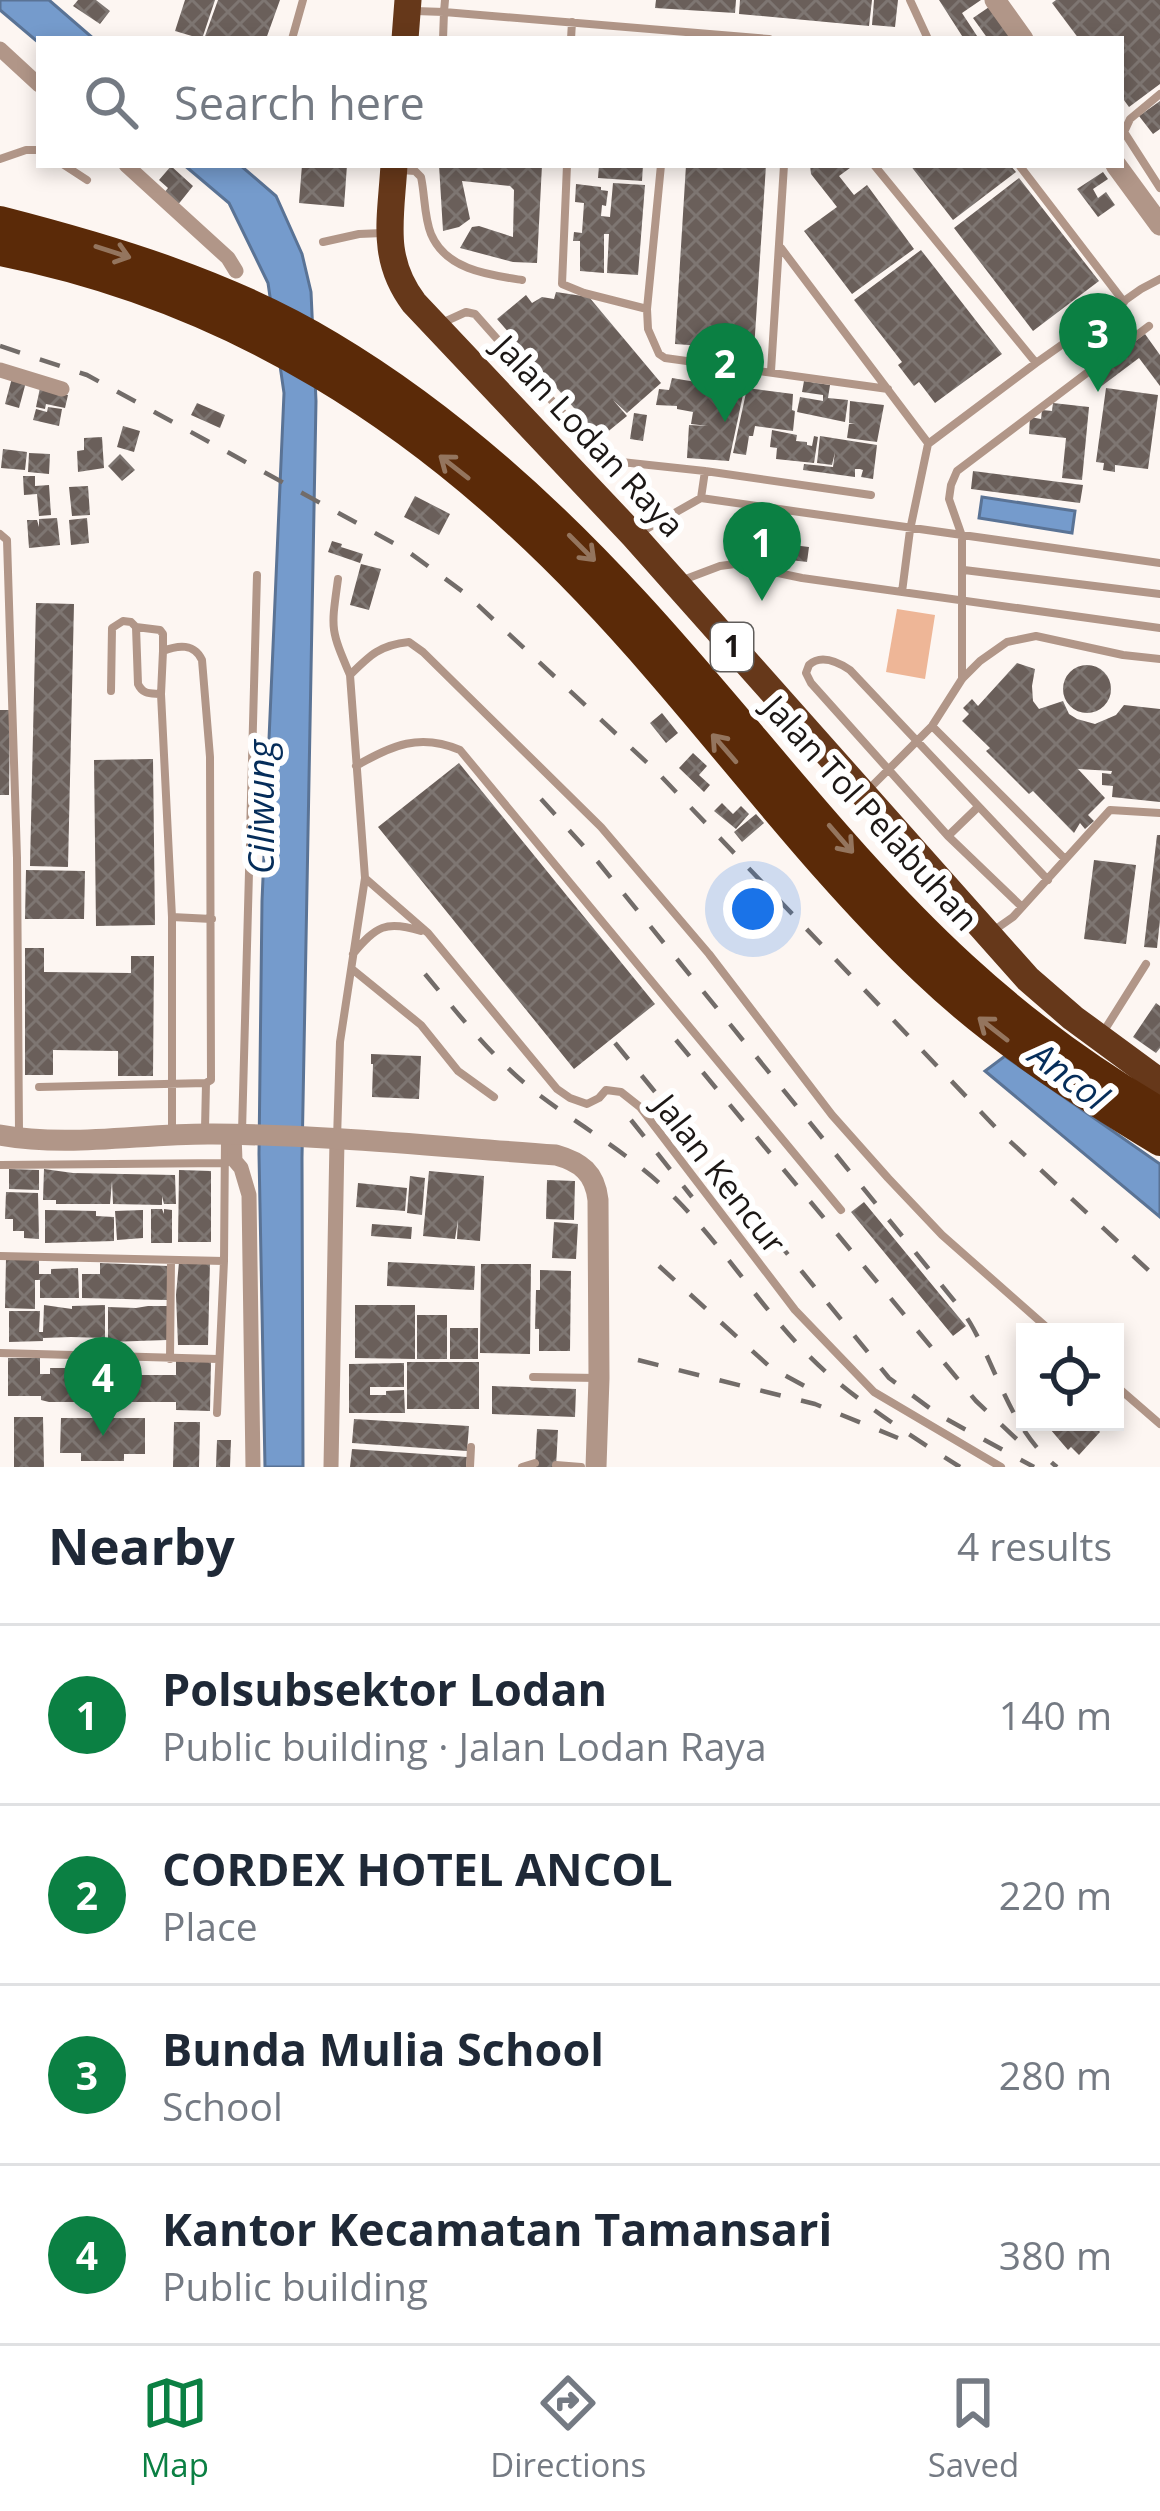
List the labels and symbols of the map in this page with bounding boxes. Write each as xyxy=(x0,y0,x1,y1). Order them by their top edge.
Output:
one-way arrow xyxy=(93,242,131,264)
pin: 3 xyxy=(1059,293,1137,392)
street label: Jalan Lodan Raya xyxy=(482,323,695,546)
pin: 2 xyxy=(686,323,764,422)
one-way arrow xyxy=(439,454,471,481)
pin: 1 xyxy=(723,502,801,601)
one-way arrow xyxy=(567,533,596,562)
road number: 1 xyxy=(711,623,753,671)
street label: Jalan Tol Pelabuhan xyxy=(752,683,989,940)
one-way arrow xyxy=(711,733,739,763)
water label: Ciliwung xyxy=(236,739,285,874)
one-way arrow xyxy=(827,823,854,854)
your location xyxy=(723,879,783,939)
one-way arrow xyxy=(978,1016,1010,1042)
water label: Ancol xyxy=(1018,1028,1119,1122)
street label: Jalan Kencur xyxy=(642,1082,797,1263)
pin: 4 xyxy=(64,1337,142,1436)

